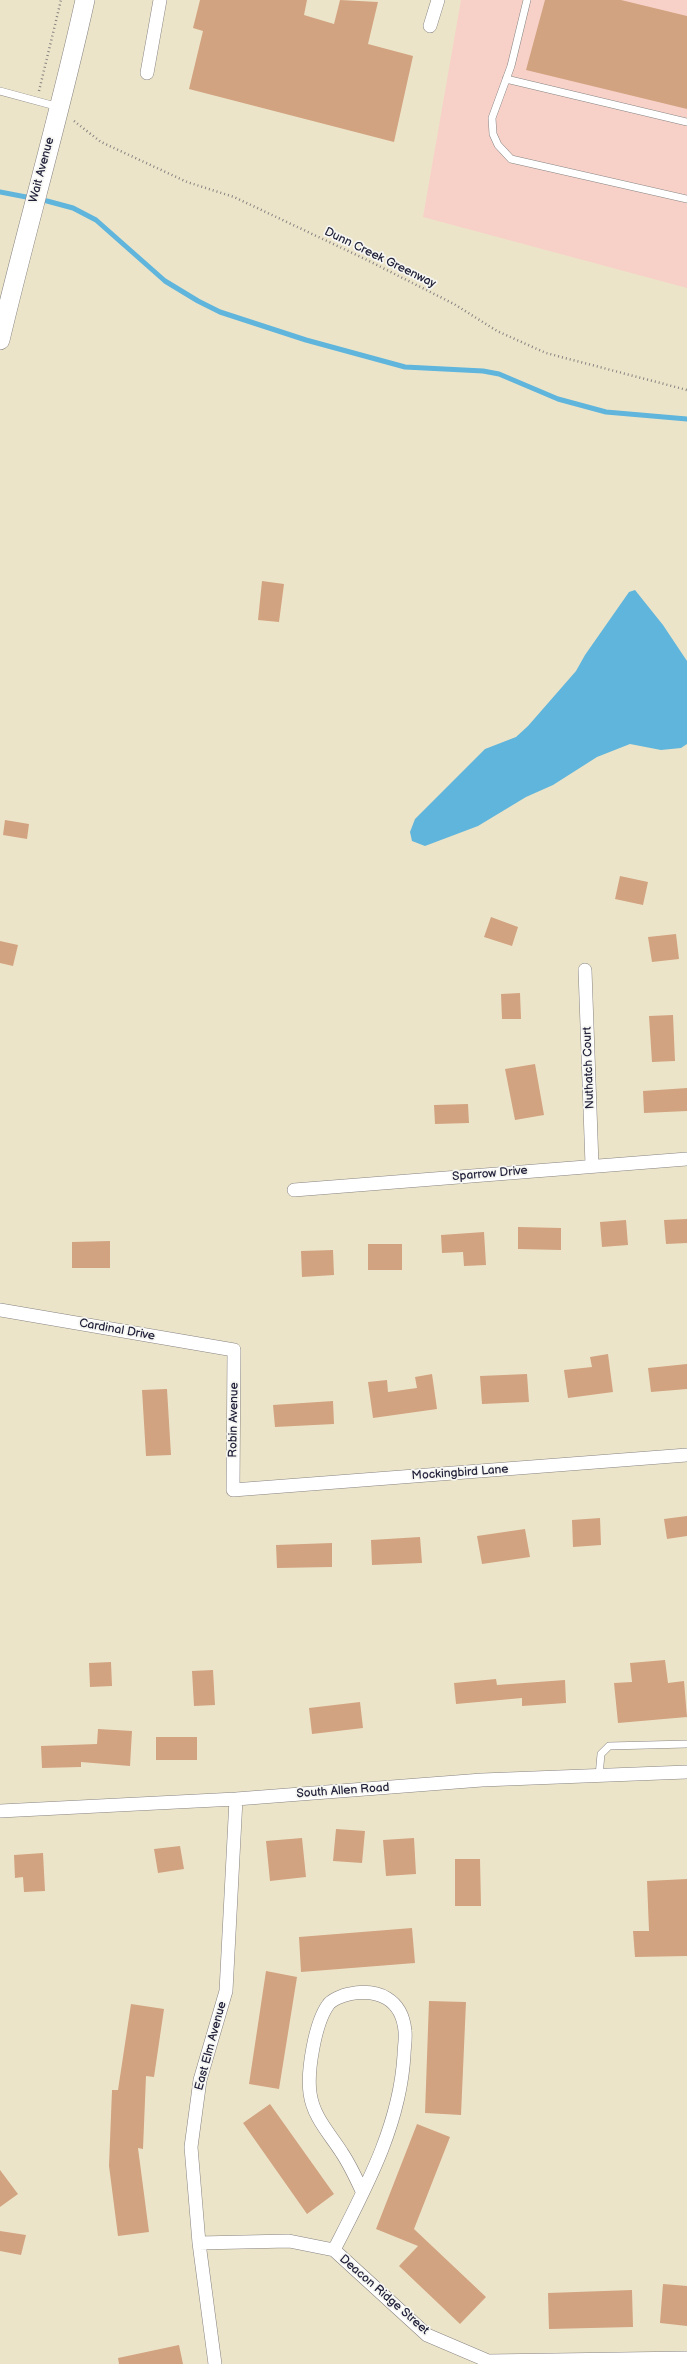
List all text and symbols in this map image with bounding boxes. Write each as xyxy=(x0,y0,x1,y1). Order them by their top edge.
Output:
street label: Wait Avenue xyxy=(26,136,58,204)
street label: Dunn Creek Greenway xyxy=(322,225,438,291)
street label: Nuthatch Court xyxy=(580,1027,598,1109)
street label: Sparrow Drive xyxy=(452,1164,528,1184)
street label: Cardinal Drive xyxy=(78,1316,156,1344)
street label: Robin Avenue xyxy=(226,1382,242,1458)
street label: Mockingbird Lane xyxy=(411,1462,509,1484)
street label: South Allen Road xyxy=(296,1781,390,1801)
street label: East Elm Avenue xyxy=(192,2000,230,2092)
street label: Deacon Ridge Street xyxy=(336,2252,432,2338)

